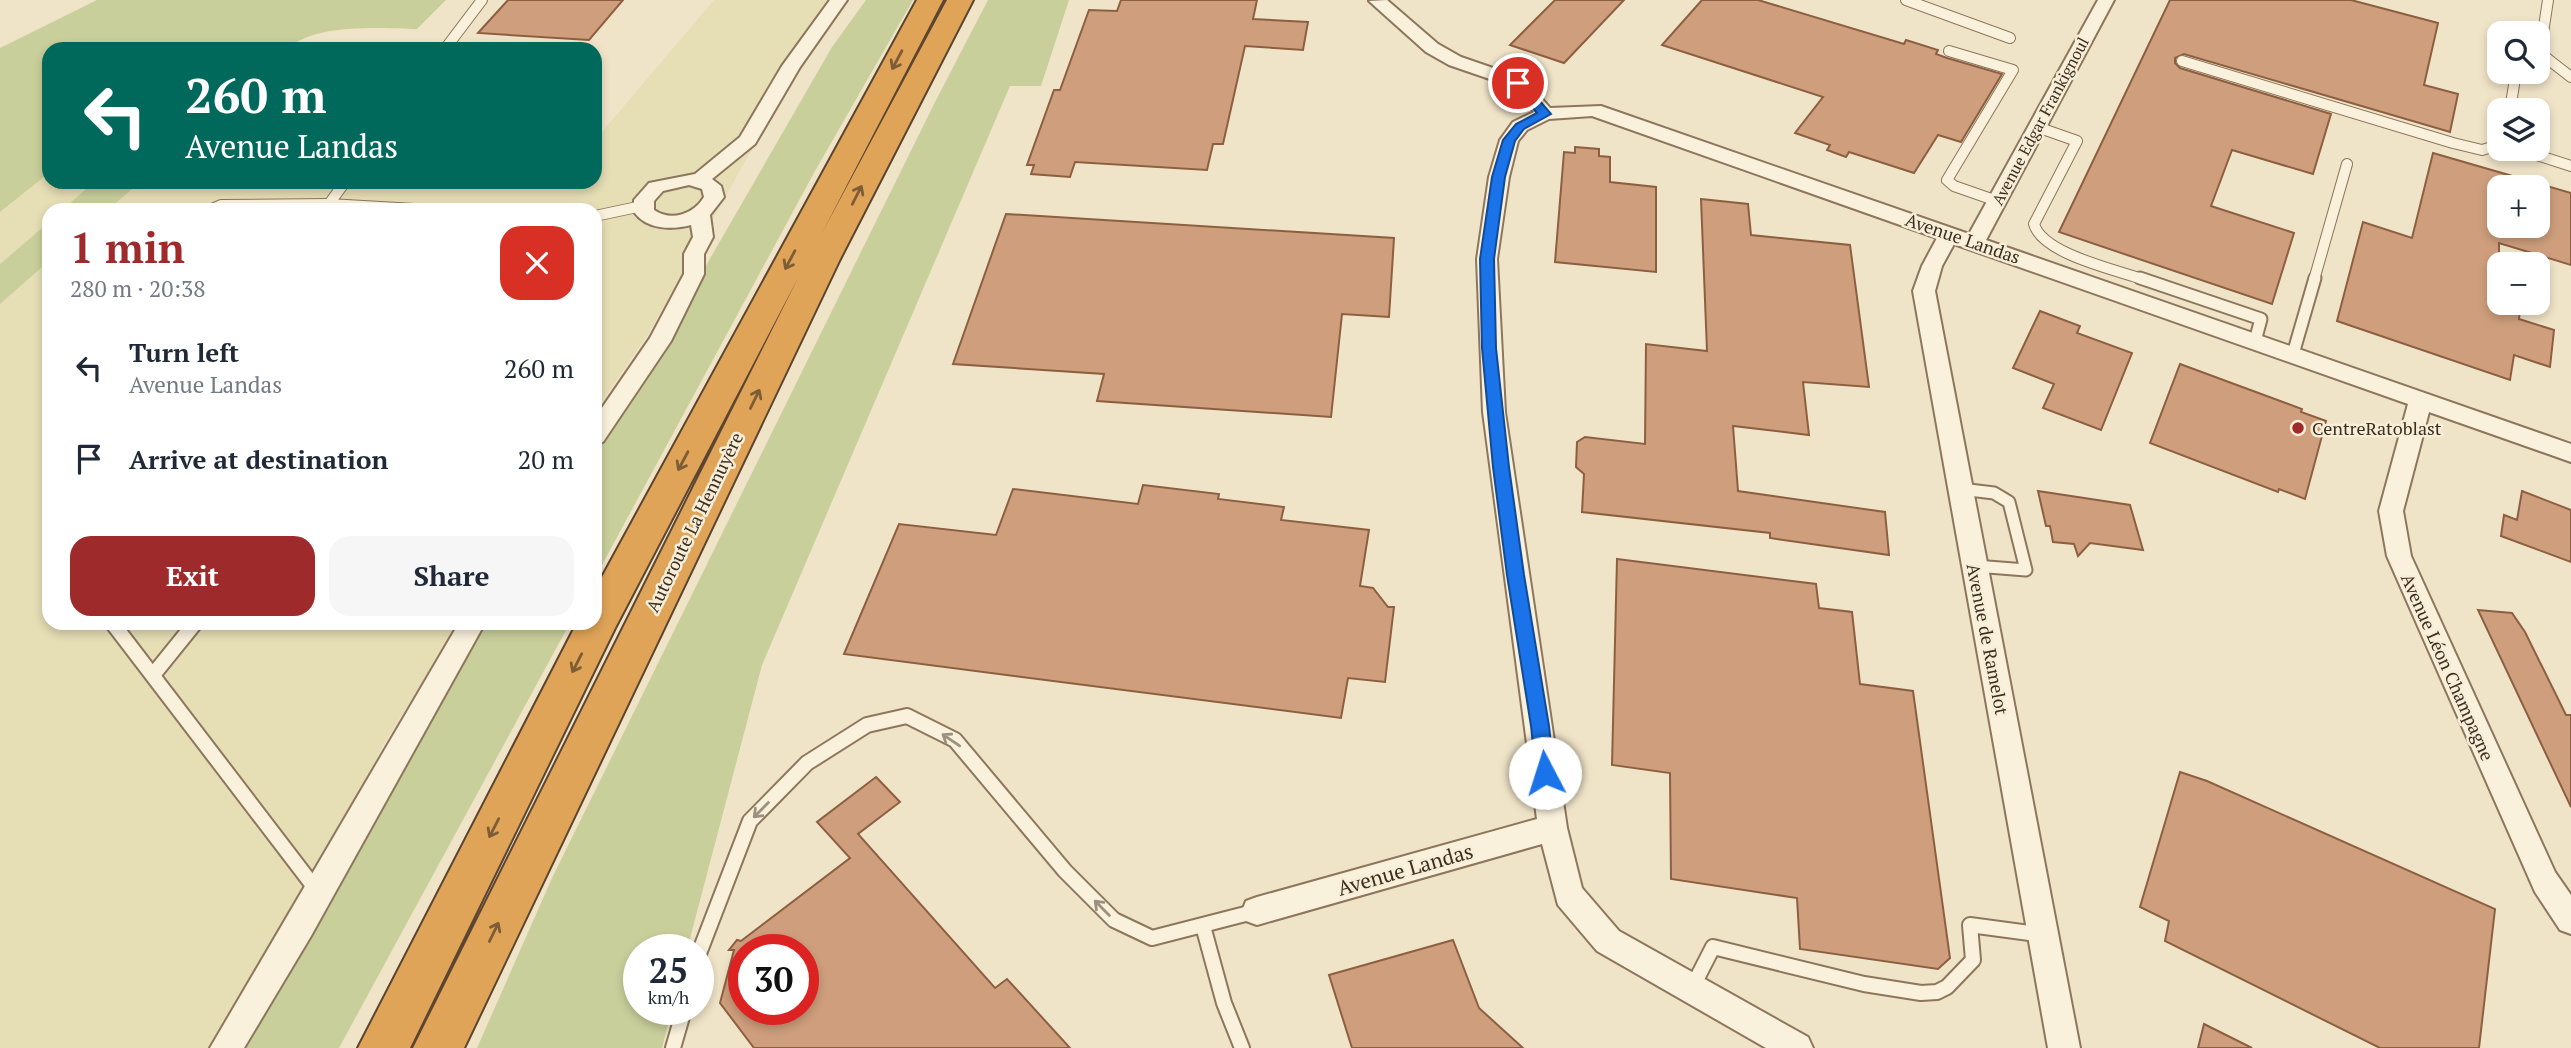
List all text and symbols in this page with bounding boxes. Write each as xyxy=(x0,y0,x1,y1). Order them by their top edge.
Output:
map controls xyxy=(2487,21,2550,315)
button: search xyxy=(2487,21,2550,84)
street label: Avenue Edgar Frankignoul xyxy=(1986,33,2094,209)
one-way arrow xyxy=(890,49,903,70)
pin xyxy=(1488,53,1548,113)
text: 260 m xyxy=(185,62,327,127)
icon: arrive xyxy=(1499,64,1537,102)
icon: left xyxy=(70,70,161,161)
button: layers xyxy=(2487,98,2550,161)
text: Avenue Landas xyxy=(185,125,398,167)
button: + xyxy=(2487,175,2550,238)
one-way arrow xyxy=(851,185,864,206)
street label: Avenue Landas xyxy=(1902,207,2024,269)
text: 1 min xyxy=(70,219,185,275)
button: close xyxy=(500,226,574,300)
one-way arrow xyxy=(783,250,797,270)
button: − xyxy=(2487,252,2550,315)
text: 280 m · 20:38 xyxy=(70,273,205,304)
text: Turn left xyxy=(129,335,239,369)
icon: left xyxy=(70,349,108,387)
text: 260 m xyxy=(504,351,574,385)
text: Avenue Landas xyxy=(129,369,282,400)
one-way arrow xyxy=(749,388,762,409)
place label: CentreRatoblast xyxy=(2312,416,2442,440)
marker: CentreRatoblast xyxy=(2290,420,2306,436)
street label: Autoroute La Hennuyère xyxy=(640,428,748,616)
icon: arrive xyxy=(70,440,108,478)
text: Arrive at destination xyxy=(129,442,388,476)
text: 20 m xyxy=(518,442,574,476)
one-way arrow xyxy=(676,451,690,471)
button: Exit xyxy=(70,536,315,616)
button: Share xyxy=(329,536,574,616)
street label: Avenue de Ramelot xyxy=(1962,561,2015,717)
street label: Avenue Léon Champagne xyxy=(2396,570,2500,764)
one-way arrow xyxy=(570,652,584,673)
one-way arrow xyxy=(942,733,961,747)
position arrow xyxy=(1508,736,1582,810)
one-way arrow xyxy=(753,801,770,818)
one-way arrow xyxy=(486,817,500,838)
street label: Avenue Landas xyxy=(1334,836,1476,902)
one-way arrow xyxy=(1094,900,1111,917)
one-way arrow xyxy=(487,922,501,943)
speed limit sign: 30 xyxy=(728,934,819,1025)
text: 25 xyxy=(649,947,688,993)
text: km/h xyxy=(648,985,689,1009)

